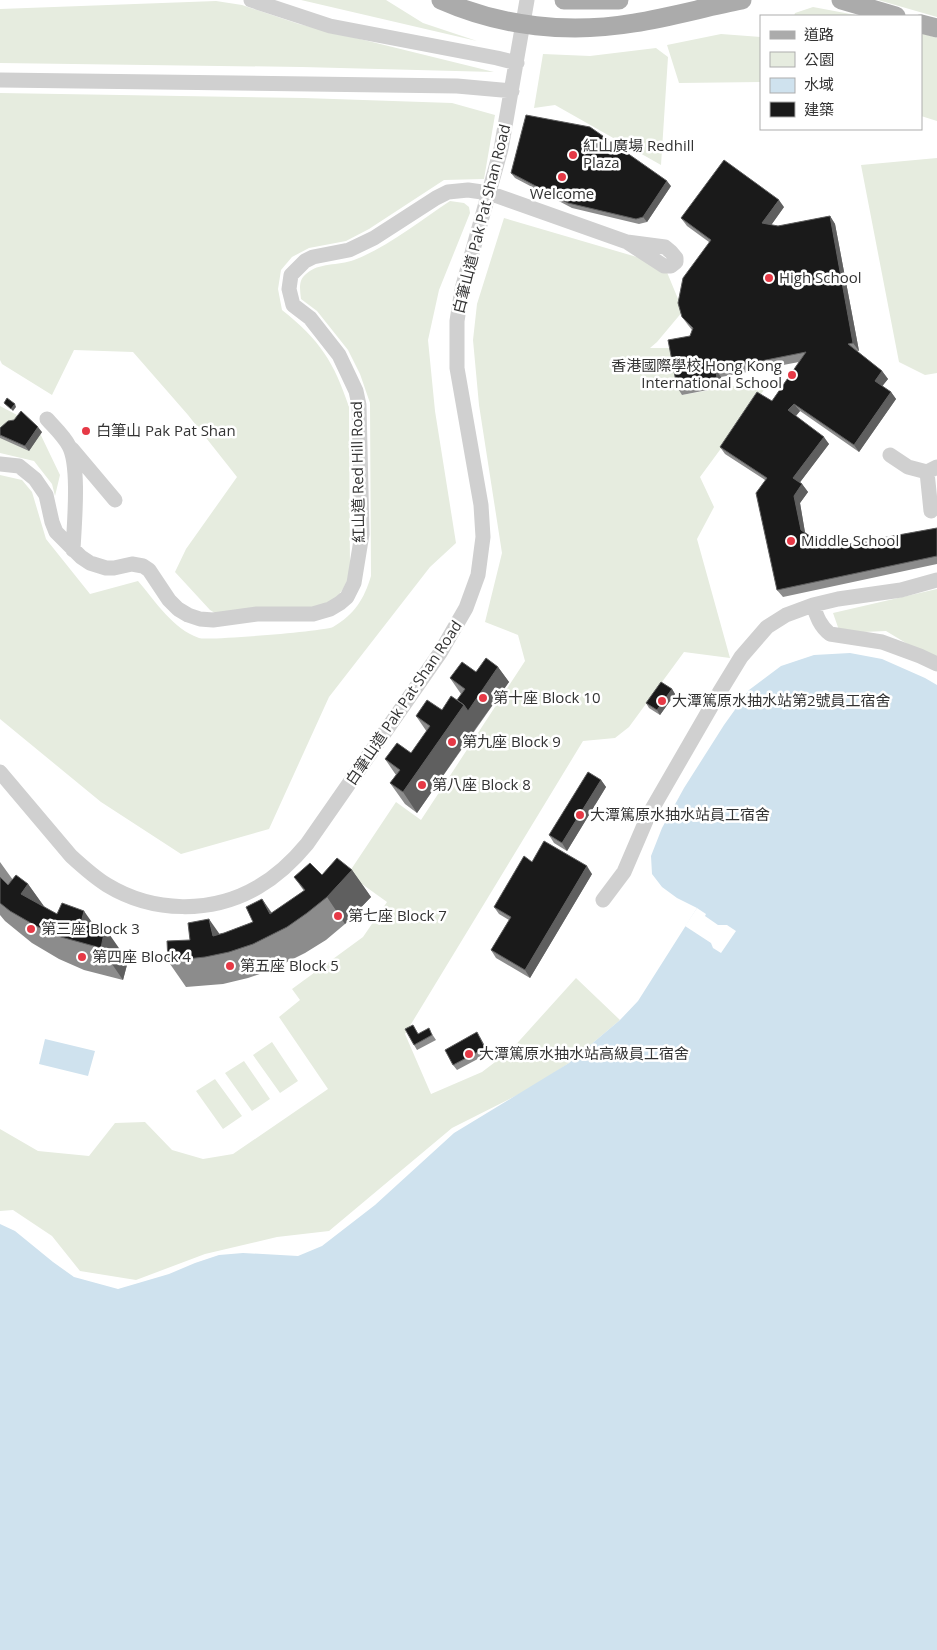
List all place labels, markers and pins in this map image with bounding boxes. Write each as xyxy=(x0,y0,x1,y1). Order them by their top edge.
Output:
place label: 紅山廣場 Redhill Plaza xyxy=(583,135,694,172)
marker: 紅山廣場 Redhill Plaza xyxy=(567,149,579,161)
marker: Welcome xyxy=(556,171,568,183)
place label: Welcome xyxy=(530,183,594,203)
place label: High School xyxy=(779,267,862,287)
marker: High School xyxy=(763,272,775,284)
place label: 香港國際學校 Hong Kong International School xyxy=(611,355,782,392)
marker: 香港國際學校 Hong Kong International School xyxy=(786,369,798,381)
place label: 白筆山 Pak Pat Shan xyxy=(96,420,236,440)
marker: 白筆山 Pak Pat Shan xyxy=(80,425,92,437)
place label: Middle School xyxy=(801,530,899,550)
marker: Middle School xyxy=(785,535,797,547)
place label: 第十座 Block 10 xyxy=(493,687,601,707)
place label: 大潭篤原水抽水站第2號員工宿舍 xyxy=(672,690,891,710)
marker: 第十座 Block 10 xyxy=(477,692,489,704)
marker: 大潭篤原水抽水站第2號員工宿舍 xyxy=(656,695,668,707)
place label: 第九座 Block 9 xyxy=(462,731,561,751)
marker: 第九座 Block 9 xyxy=(446,736,458,748)
place label: 第八座 Block 8 xyxy=(432,774,531,794)
marker: 第八座 Block 8 xyxy=(416,779,428,791)
place label: 大潭篤原水抽水站員工宿舍 xyxy=(590,804,770,824)
marker: 大潭篤原水抽水站員工宿舍 xyxy=(574,809,586,821)
place label: 第七座 Block 7 xyxy=(348,905,447,925)
marker: 第七座 Block 7 xyxy=(332,910,344,922)
place label: 第三座 Block 3 xyxy=(41,918,140,938)
marker: 第三座 Block 3 xyxy=(25,923,37,935)
place label: 第四座 Block 4 xyxy=(92,946,191,966)
marker: 第四座 Block 4 xyxy=(76,951,88,963)
place label: 第五座 Block 5 xyxy=(240,955,339,975)
marker: 第五座 Block 5 xyxy=(224,960,236,972)
place label: 大潭篤原水抽水站高級員工宿舍 xyxy=(479,1043,689,1063)
marker: 大潭篤原水抽水站高級員工宿舍 xyxy=(463,1048,475,1060)

